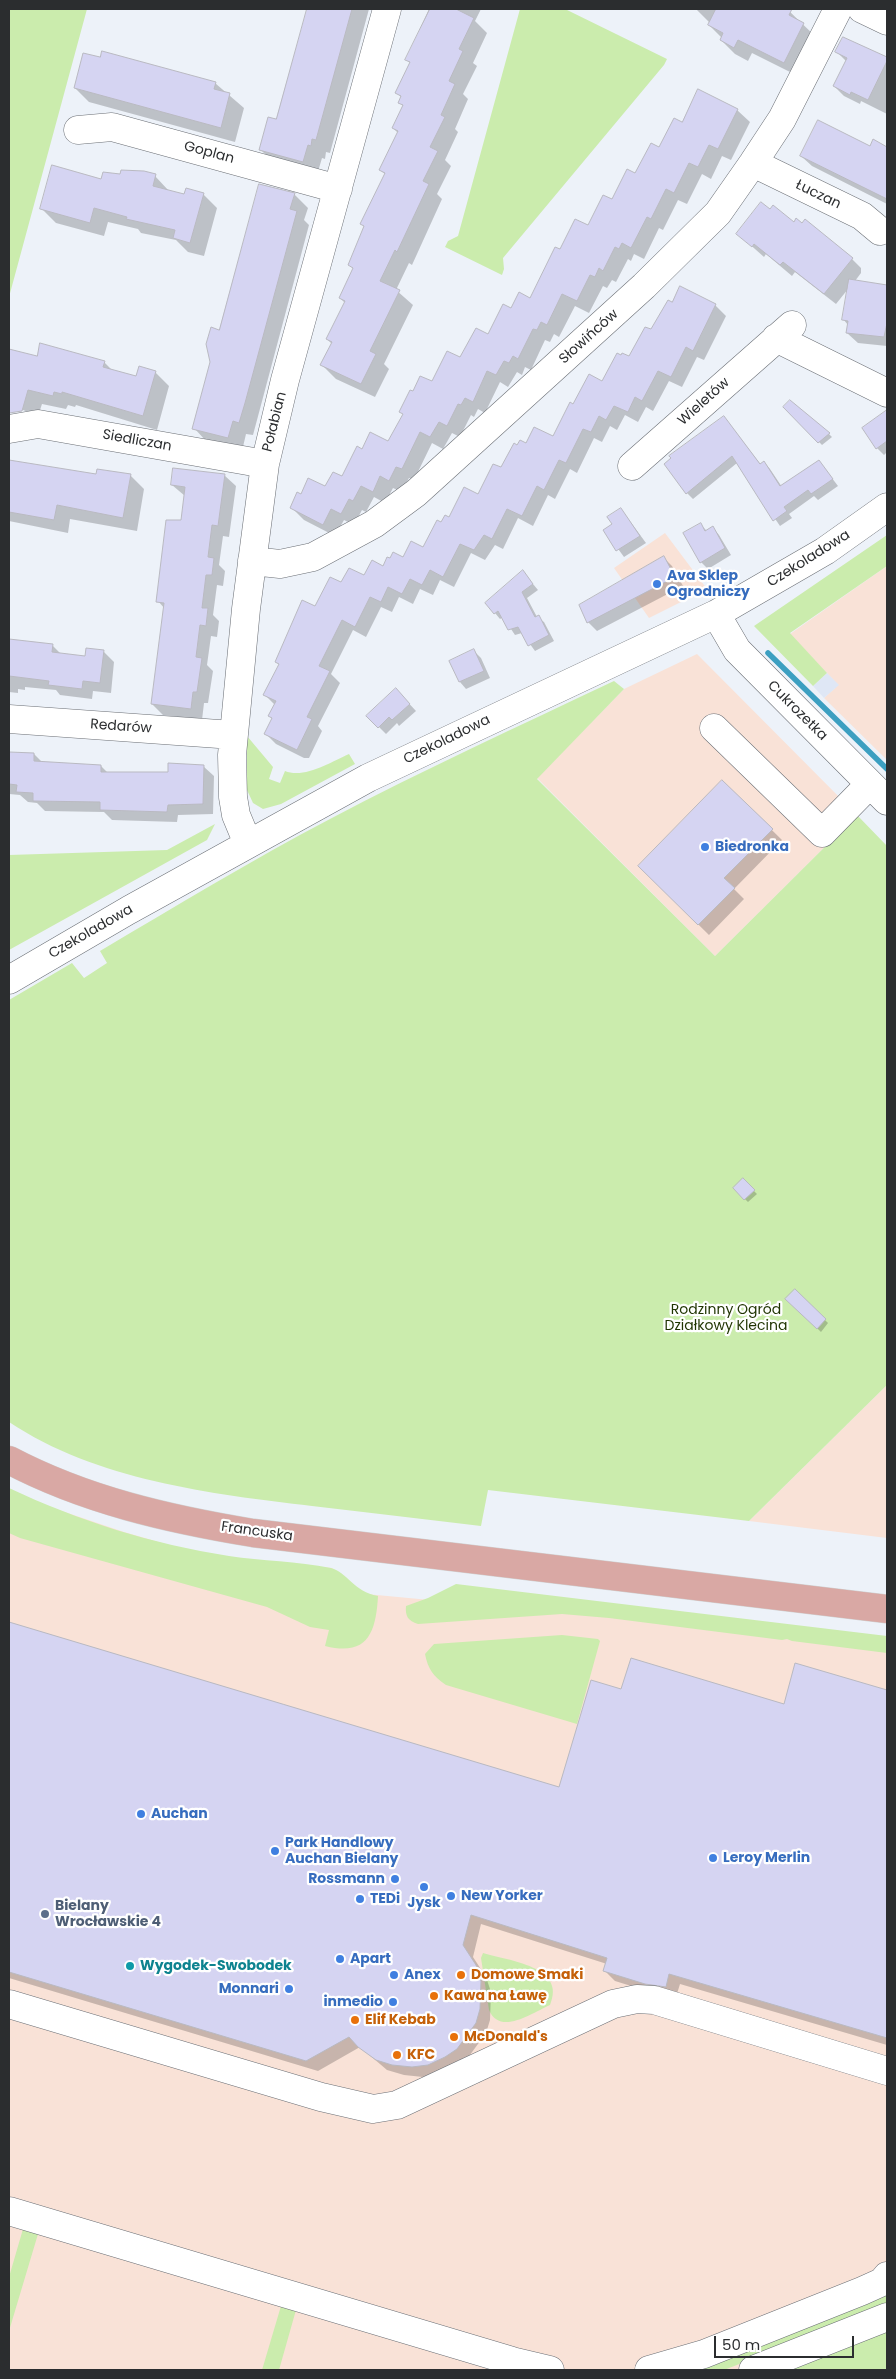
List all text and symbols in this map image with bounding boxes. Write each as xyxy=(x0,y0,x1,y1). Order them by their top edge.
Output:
street label: Goplan xyxy=(182,138,236,168)
street label: Łuczan xyxy=(793,177,843,213)
street label: Słowińców xyxy=(556,306,622,368)
street label: Wieletów xyxy=(675,375,733,429)
street label: Połabian xyxy=(259,390,291,454)
street label: Siedliczan xyxy=(101,427,173,455)
street label: Czekoladowa xyxy=(765,527,853,591)
place label: Ava Sklep Ogrodniczy xyxy=(667,568,750,600)
marker: Ava Sklep Ogrodniczy xyxy=(651,578,663,590)
street label: Cukrozetka xyxy=(763,677,831,745)
street label: Czekoladowa xyxy=(401,712,493,768)
street label: Redarów xyxy=(90,716,152,738)
place label: Biedronka xyxy=(715,839,789,855)
marker: Biedronka xyxy=(699,841,711,853)
street label: Czekoladowa xyxy=(46,901,136,963)
park label: Rodzinny Ogród Działkowy Klecina xyxy=(665,1302,787,1334)
street label: Francuska xyxy=(220,1519,294,1545)
place label: Auchan xyxy=(151,1806,208,1822)
marker: Auchan xyxy=(135,1808,147,1820)
place label: Park Handlowy Auchan Bielany xyxy=(285,1835,398,1868)
marker: Park Handlowy Auchan Bielany xyxy=(269,1845,281,1857)
place label: Leroy Merlin xyxy=(723,1850,810,1866)
marker: Leroy Merlin xyxy=(707,1852,719,1864)
place label: Rossmann xyxy=(308,1871,385,1887)
marker: Rossmann xyxy=(389,1873,401,1885)
marker: Jysk xyxy=(418,1881,430,1893)
place label: New Yorker xyxy=(461,1888,543,1904)
marker: New Yorker xyxy=(445,1890,457,1902)
place label: TEDi xyxy=(370,1891,400,1907)
marker: TEDi xyxy=(354,1893,366,1905)
place label: Jysk xyxy=(407,1895,441,1911)
place label: Bielany Wrocławskie 4 xyxy=(55,1898,161,1930)
marker: Bielany Wrocławskie 4 xyxy=(39,1908,51,1920)
place label: Apart xyxy=(350,1951,391,1967)
marker: Apart xyxy=(334,1953,346,1965)
place label: Wygodek-Swobodek xyxy=(140,1958,292,1974)
marker: Wygodek-Swobodek xyxy=(124,1960,136,1972)
place label: Anex xyxy=(404,1967,441,1983)
place label: Domowe Smaki xyxy=(471,1967,583,1983)
marker: Anex xyxy=(388,1969,400,1981)
marker: Domowe Smaki xyxy=(455,1969,467,1981)
place label: Monnari xyxy=(219,1981,279,1997)
marker: Monnari xyxy=(283,1983,295,1995)
place label: Kawa na Ławę xyxy=(444,1988,547,2004)
marker: Kawa na Ławę xyxy=(428,1990,440,2002)
place label: inmedio xyxy=(323,1994,383,2010)
marker: inmedio xyxy=(387,1996,399,2008)
place label: Elif Kebab xyxy=(365,2012,436,2028)
marker: Elif Kebab xyxy=(349,2014,361,2026)
place label: McDonald's xyxy=(464,2029,548,2045)
marker: McDonald's xyxy=(448,2031,460,2043)
place label: KFC xyxy=(407,2047,435,2063)
marker: KFC xyxy=(391,2049,403,2061)
scale bar xyxy=(716,2326,856,2358)
text: 50 m xyxy=(722,2334,760,2355)

